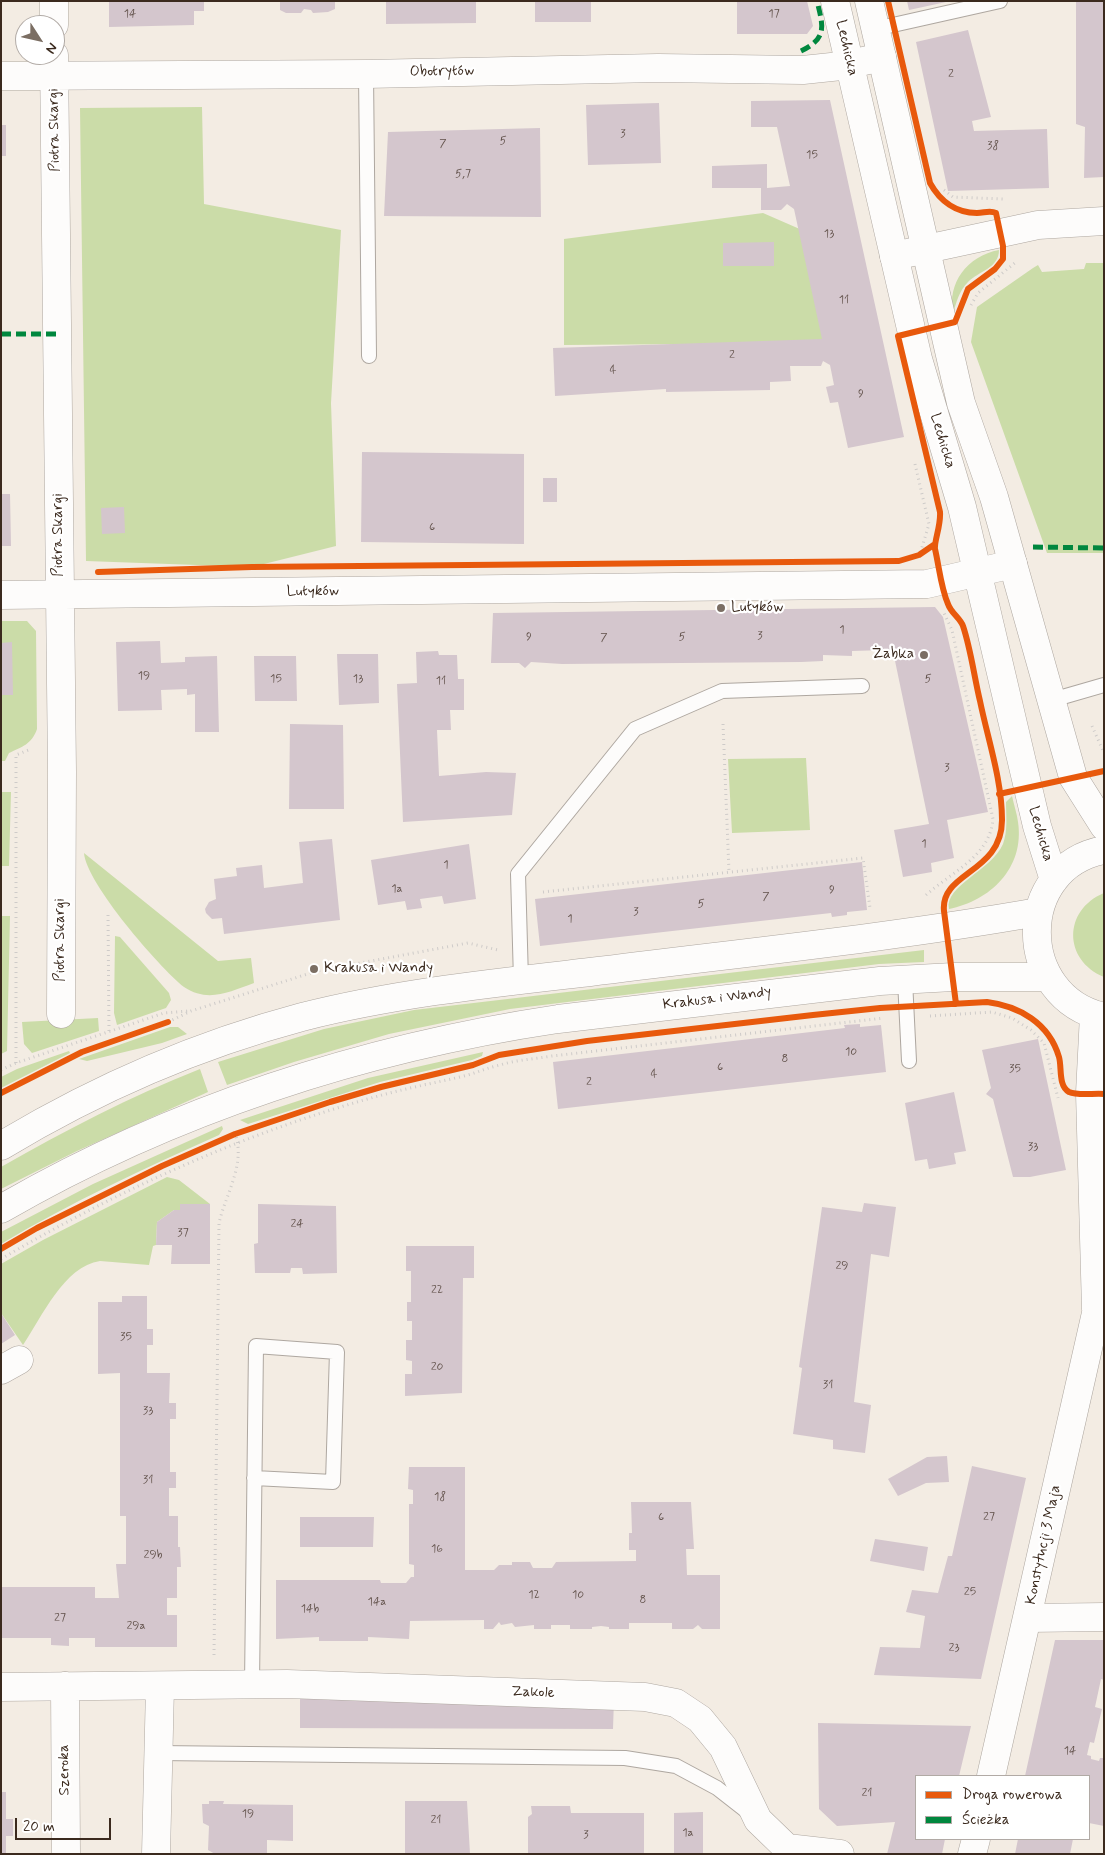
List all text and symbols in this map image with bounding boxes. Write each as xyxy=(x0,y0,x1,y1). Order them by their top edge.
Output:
house number: 14 xyxy=(124,7,136,21)
house number: 17 xyxy=(768,7,780,21)
north arrow xyxy=(15,15,65,65)
street label: Lechicka xyxy=(831,18,861,78)
text: N xyxy=(41,39,62,57)
street label: Obotrytów xyxy=(410,62,474,82)
house number: 2 xyxy=(948,67,954,81)
street label: Piotra Skargi xyxy=(45,88,65,172)
house number: 3 xyxy=(620,127,626,141)
house number: 5 xyxy=(499,134,507,148)
house number: 7 xyxy=(439,137,447,151)
house number: 38 xyxy=(987,139,999,153)
house number: 15 xyxy=(806,148,818,162)
house number: 5,7 xyxy=(455,167,471,181)
house number: 13 xyxy=(824,227,834,241)
house number: 11 xyxy=(839,293,849,307)
house number: 2 xyxy=(729,348,735,362)
house number: 4 xyxy=(610,363,616,377)
house number: 9 xyxy=(858,387,864,401)
street label: Lechicka xyxy=(925,411,959,471)
street label: Piotra Skargi xyxy=(50,493,68,577)
house number: 6 xyxy=(429,520,435,534)
street label: Lutyków xyxy=(287,583,339,601)
place label: Lutyków xyxy=(731,599,783,617)
marker: Lutyków xyxy=(715,602,727,614)
house number: 1 xyxy=(839,623,845,637)
house number: 3 xyxy=(757,629,763,643)
house number: 9 xyxy=(526,630,532,644)
house number: 5 xyxy=(678,630,686,644)
house number: 7 xyxy=(600,631,608,645)
place label: Żabka xyxy=(872,646,914,664)
marker: Żabka xyxy=(918,649,930,661)
house number: 19 xyxy=(138,669,150,683)
house number: 15 xyxy=(270,672,282,686)
house number: 13 xyxy=(353,672,363,686)
house number: 5 xyxy=(924,672,932,686)
house number: 11 xyxy=(436,674,446,688)
house number: 3 xyxy=(944,761,950,775)
street label: Lechicka xyxy=(1024,804,1056,864)
house number: 1 xyxy=(921,837,927,851)
house number: 1 xyxy=(443,858,449,872)
house number: 1a xyxy=(391,882,403,896)
house number: 9 xyxy=(829,883,835,897)
house number: 7 xyxy=(762,890,770,904)
house number: 5 xyxy=(697,897,705,911)
street label: Piotra Skargi xyxy=(52,898,70,982)
house number: 3 xyxy=(633,905,639,919)
house number: 1 xyxy=(567,912,573,926)
place label: Krakusa i Wandy xyxy=(324,960,433,978)
marker: Krakusa i Wandy xyxy=(308,963,320,975)
street label: Krakusa i Wandy xyxy=(662,983,772,1015)
house number: 10 xyxy=(845,1045,857,1059)
house number: 8 xyxy=(782,1052,788,1066)
house number: 6 xyxy=(717,1060,723,1074)
house number: 35 xyxy=(1009,1062,1021,1076)
house number: 4 xyxy=(651,1067,657,1081)
house number: 2 xyxy=(586,1075,592,1089)
house number: 33 xyxy=(1028,1140,1038,1154)
house number: 24 xyxy=(290,1217,304,1231)
house number: 37 xyxy=(177,1226,189,1240)
house number: 29 xyxy=(835,1259,849,1273)
house number: 22 xyxy=(431,1283,443,1297)
house number: 35 xyxy=(120,1330,132,1344)
house number: 20 xyxy=(431,1360,443,1374)
house number: 31 xyxy=(823,1378,833,1392)
house number: 33 xyxy=(143,1404,153,1418)
house number: 31 xyxy=(143,1473,153,1487)
street label: Konstytucji 3 Maja xyxy=(1023,1484,1065,1606)
house number: 18 xyxy=(434,1490,446,1504)
house number: 6 xyxy=(658,1510,664,1524)
house number: 27 xyxy=(983,1510,995,1524)
house number: 16 xyxy=(431,1542,443,1556)
house number: 29b xyxy=(144,1548,162,1562)
house number: 25 xyxy=(964,1585,976,1599)
house number: 12 xyxy=(528,1588,540,1602)
house number: 10 xyxy=(572,1588,584,1602)
house number: 8 xyxy=(640,1593,646,1607)
house number: 14a xyxy=(368,1595,386,1609)
house number: 14b xyxy=(301,1602,319,1616)
house number: 27 xyxy=(54,1611,66,1625)
house number: 29a xyxy=(126,1619,146,1633)
house number: 23 xyxy=(949,1641,959,1655)
street label: Zakole xyxy=(511,1683,555,1703)
street label: Szeroka xyxy=(56,1744,74,1796)
house number: 14 xyxy=(1064,1744,1076,1758)
legend xyxy=(915,1775,1090,1840)
text: Droga rowerowa xyxy=(962,1785,1062,1805)
house number: 21 xyxy=(861,1786,873,1800)
house number: 19 xyxy=(242,1807,254,1821)
scale bar xyxy=(18,1808,114,1840)
text: Ścieżka xyxy=(962,1810,1009,1830)
house number: 21 xyxy=(430,1813,442,1827)
text: 20 m xyxy=(23,1817,55,1837)
house number: 1a xyxy=(682,1826,694,1840)
house number: 3 xyxy=(583,1828,589,1842)

